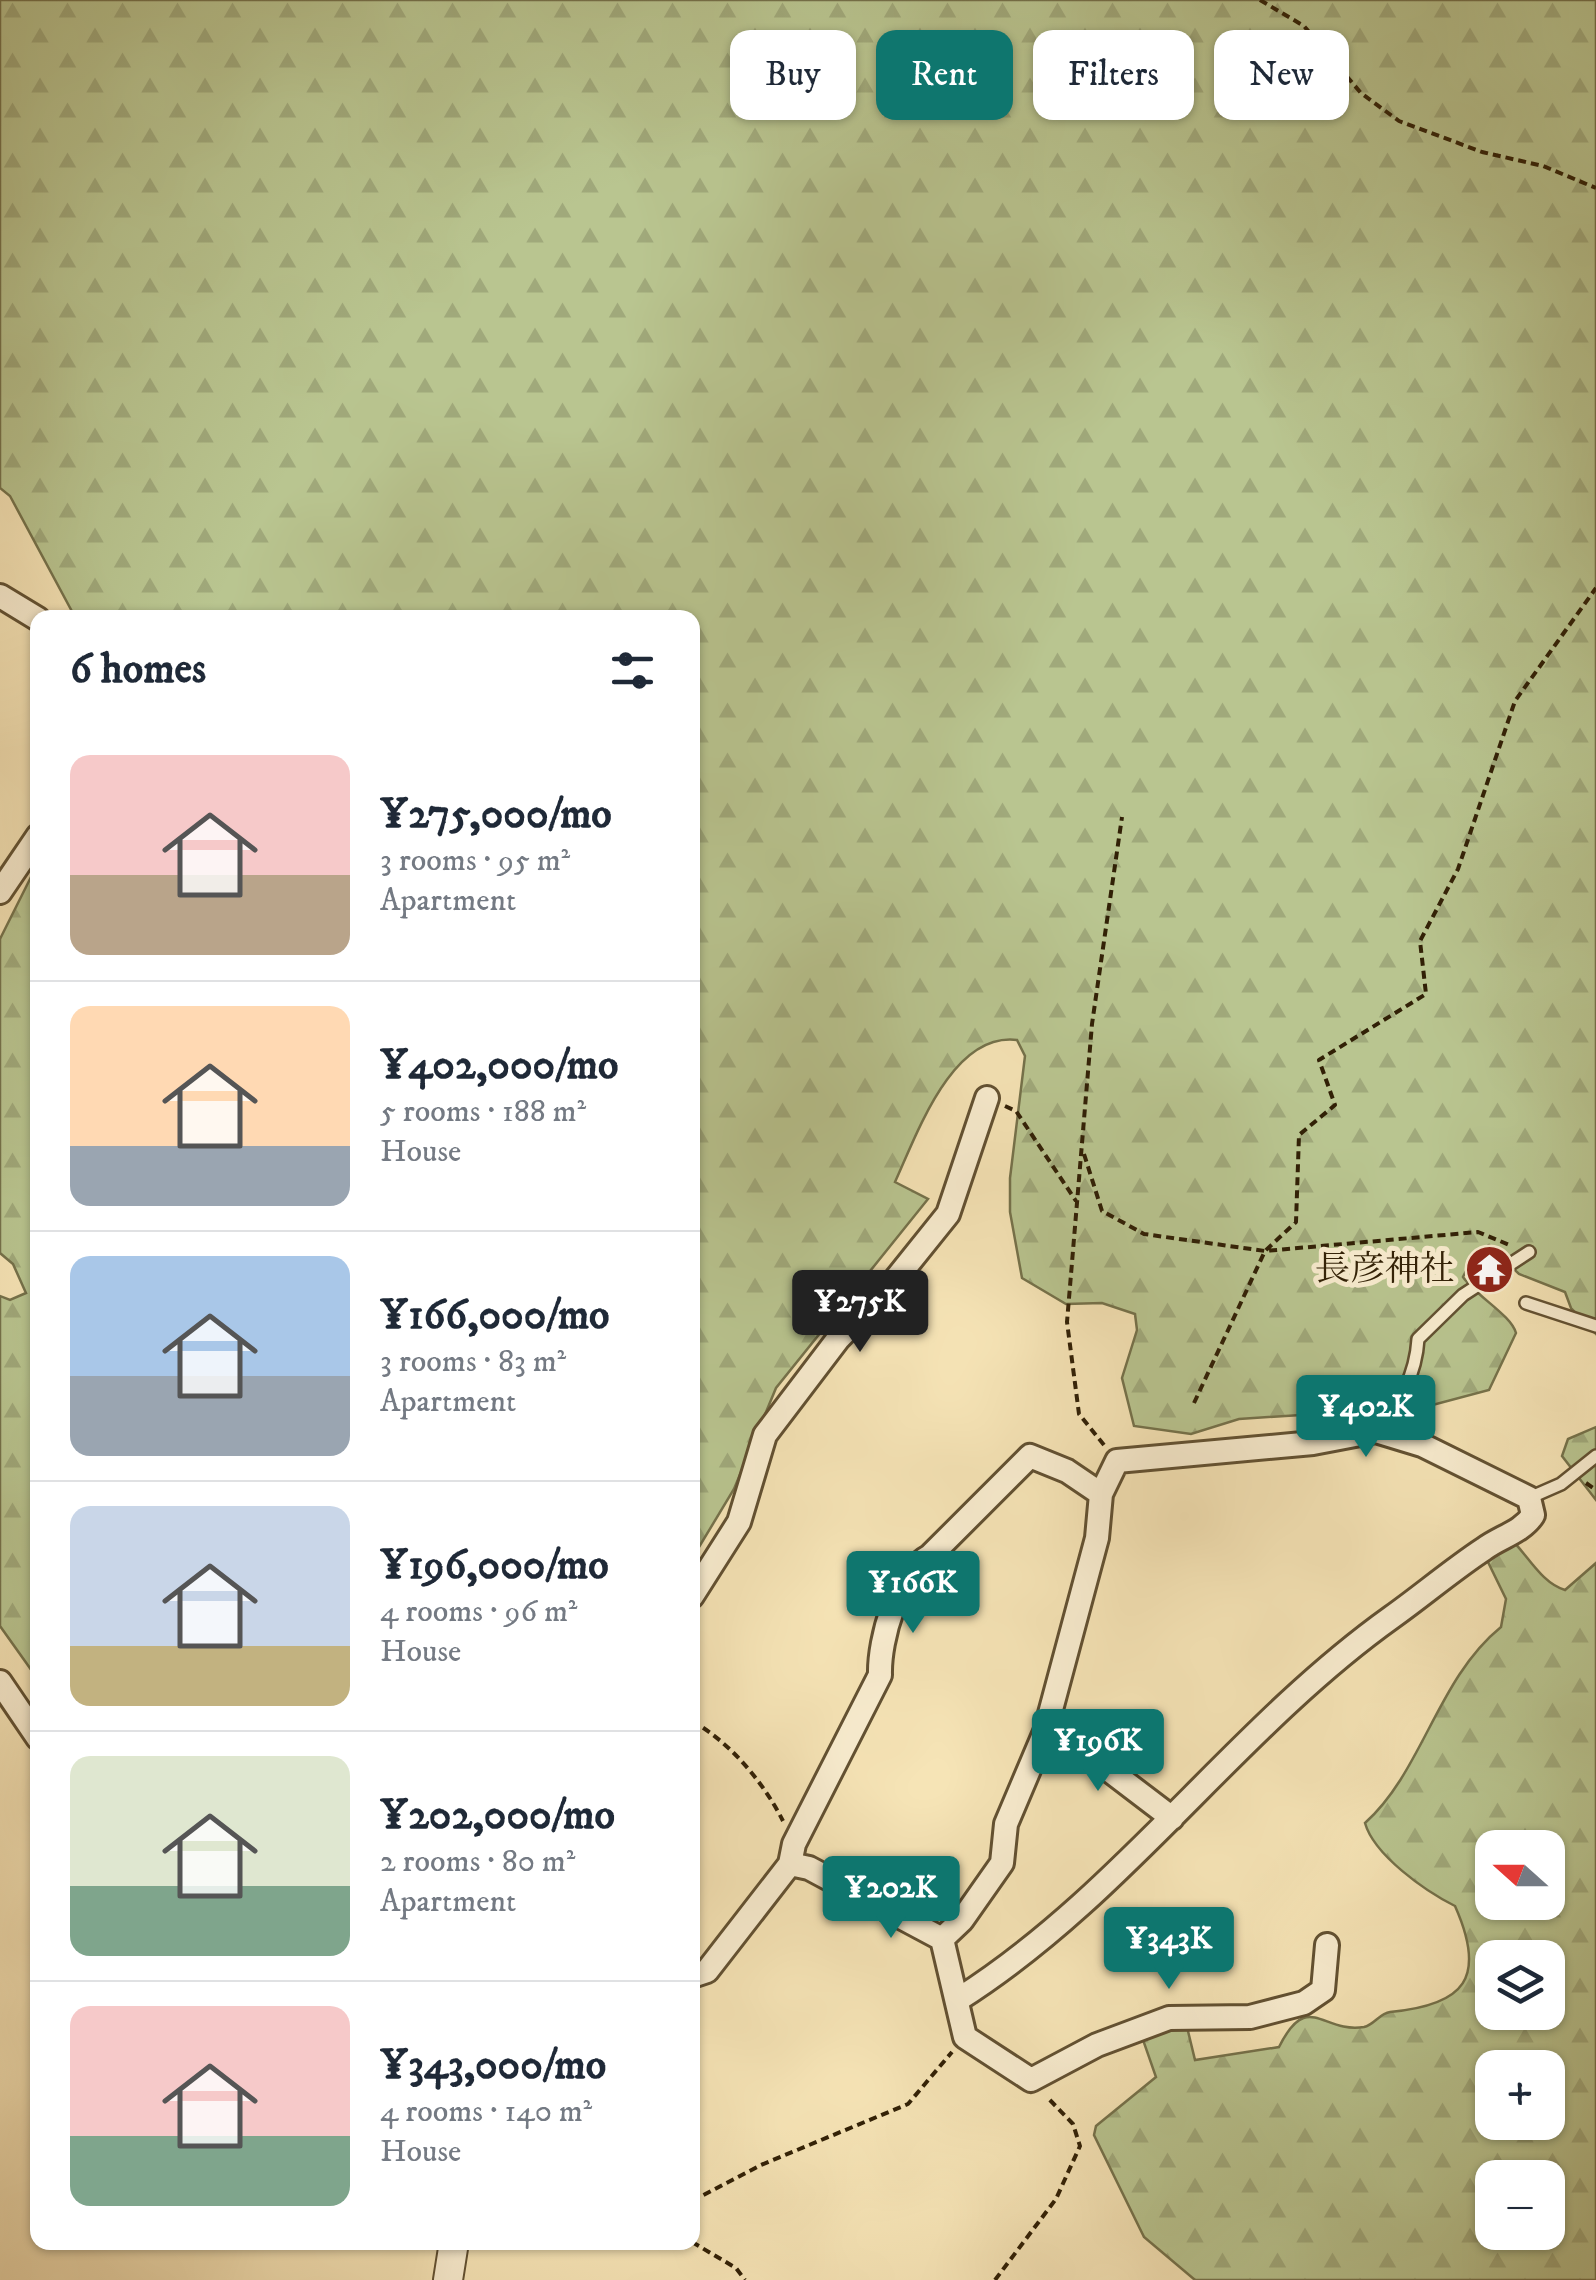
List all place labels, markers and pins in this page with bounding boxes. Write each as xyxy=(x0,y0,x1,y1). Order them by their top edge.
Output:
temple icon: 長彦神社 xyxy=(1464,1244,1516,1296)
place label: 長彦神社 xyxy=(1315,1248,1455,1292)
pin: ¥275K xyxy=(790,1270,930,1355)
pin: ¥402K xyxy=(1296,1375,1436,1460)
pin: ¥166K xyxy=(843,1551,983,1636)
pin: ¥196K xyxy=(1028,1709,1168,1794)
pin: ¥202K xyxy=(821,1856,961,1941)
pin: ¥343K xyxy=(1099,1907,1239,1992)

